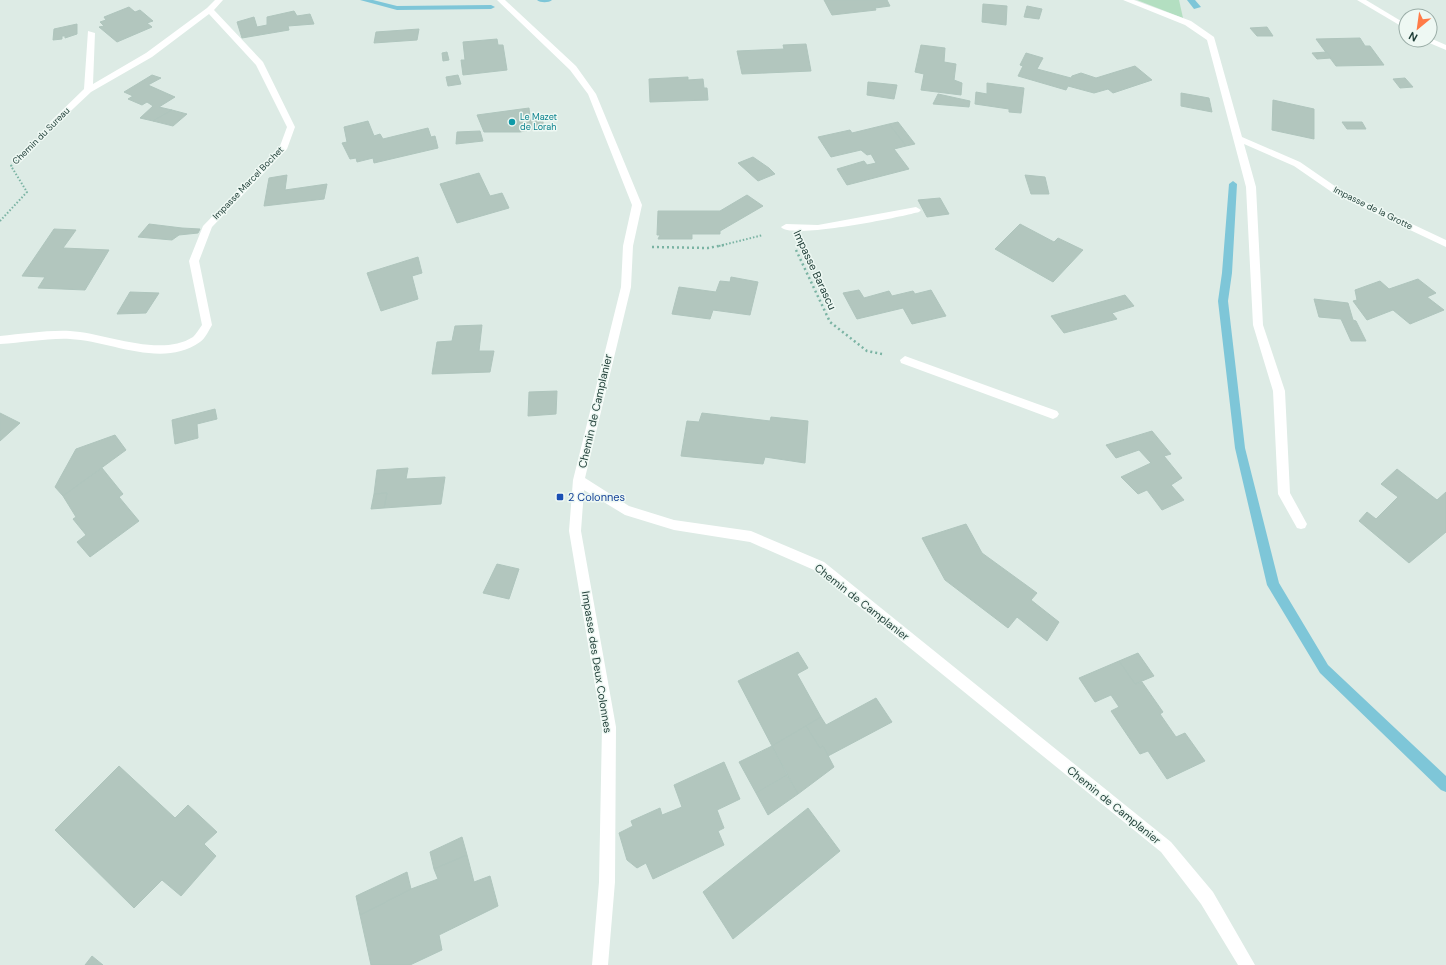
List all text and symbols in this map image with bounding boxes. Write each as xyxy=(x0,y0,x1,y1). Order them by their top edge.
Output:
north arrow xyxy=(1398,8,1438,48)
text: N xyxy=(1406,29,1420,45)
street label: Chemin du Sureau xyxy=(10,105,72,167)
place label: Le Mazet de Lorah xyxy=(520,111,558,133)
marker: Le Mazet de Lorah xyxy=(507,117,517,127)
street label: Impasse Marcel Bochet xyxy=(210,144,286,222)
street label: Impasse de la Grotte xyxy=(1331,184,1415,232)
street label: Impasse Barascu xyxy=(790,228,840,312)
street label: Chemin de Camplanier xyxy=(575,353,615,469)
place label: 2 Colonnes xyxy=(568,490,625,504)
marker: 2 Colonnes xyxy=(555,492,565,502)
street label: Chemin de Camplanier xyxy=(812,561,912,643)
street label: Impasse des Deux Colonnes xyxy=(579,590,615,734)
street label: Chemin de Camplanier xyxy=(1064,763,1164,847)

